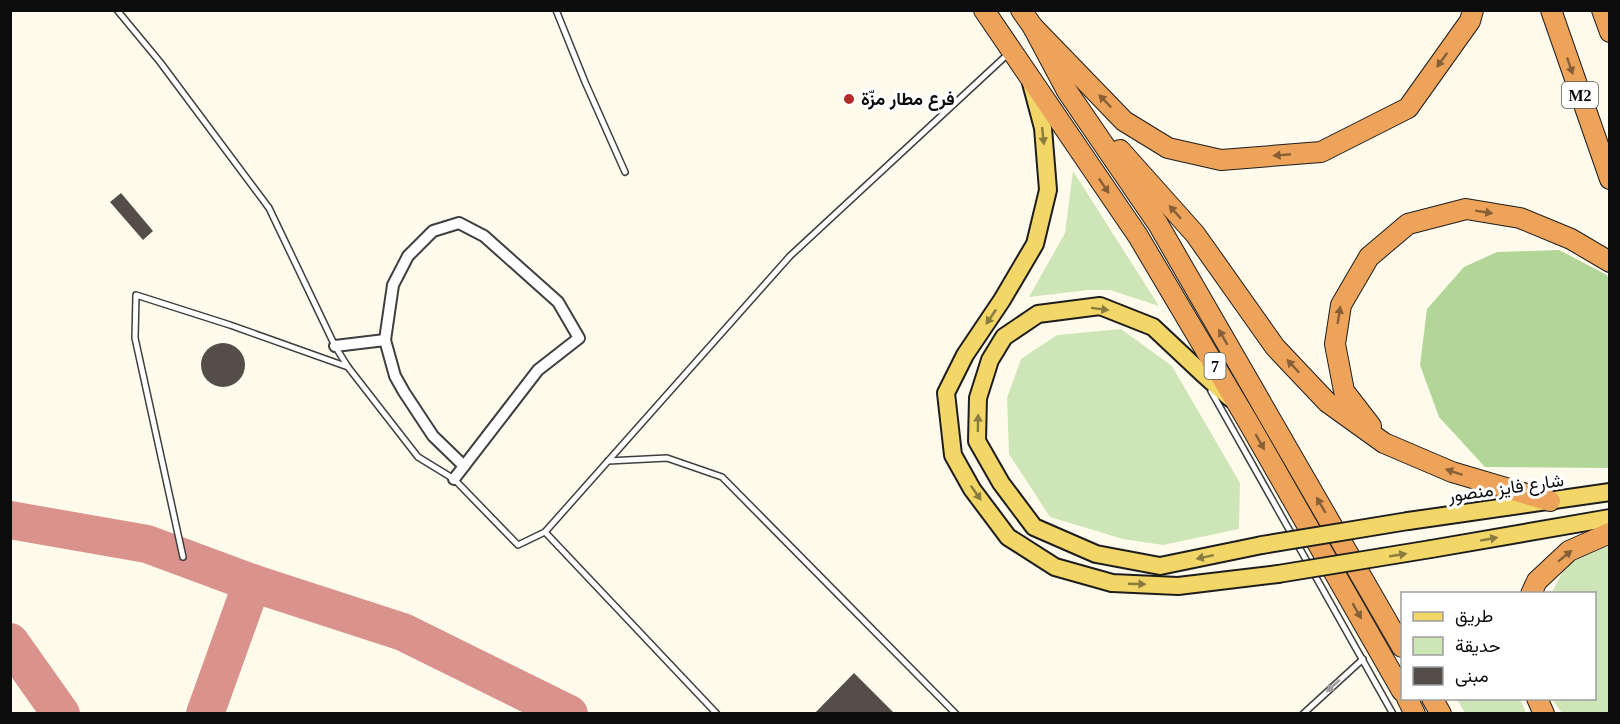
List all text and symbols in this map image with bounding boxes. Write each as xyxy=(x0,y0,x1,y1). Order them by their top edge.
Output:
one-way arrow xyxy=(1436,51,1448,67)
one-way arrow xyxy=(1566,57,1576,75)
road number: M2 xyxy=(1562,82,1598,108)
place label: فرع مطار مزّة xyxy=(861,89,955,111)
marker: فرع مطار مزّة xyxy=(842,92,856,106)
one-way arrow xyxy=(1098,94,1112,109)
one-way arrow xyxy=(1038,126,1048,145)
one-way arrow xyxy=(1273,150,1292,160)
one-way arrow xyxy=(1098,178,1109,194)
one-way arrow xyxy=(1168,204,1182,219)
one-way arrow xyxy=(1474,208,1493,217)
one-way arrow xyxy=(1091,304,1110,313)
one-way arrow xyxy=(1335,305,1344,324)
one-way arrow xyxy=(985,308,997,324)
one-way arrow xyxy=(1218,328,1228,345)
road number: 7 xyxy=(1204,353,1226,379)
one-way arrow xyxy=(1287,359,1300,374)
one-way arrow xyxy=(973,413,982,432)
one-way arrow xyxy=(1255,434,1265,451)
one-way arrow xyxy=(1445,466,1463,476)
street label: شارع فايز منصور xyxy=(1446,470,1565,508)
one-way arrow xyxy=(970,484,982,500)
one-way arrow xyxy=(1316,497,1326,514)
one-way arrow xyxy=(1480,534,1499,543)
one-way arrow xyxy=(1388,550,1407,559)
one-way arrow xyxy=(1557,550,1573,563)
one-way arrow xyxy=(1195,553,1214,562)
one-way arrow xyxy=(1128,580,1147,589)
legend xyxy=(1401,592,1596,700)
one-way arrow xyxy=(1352,603,1362,620)
text: طريق xyxy=(1455,606,1493,627)
text: حديقة xyxy=(1455,636,1501,656)
text: مبنى xyxy=(1455,666,1489,687)
one-way arrow xyxy=(1326,679,1341,692)

